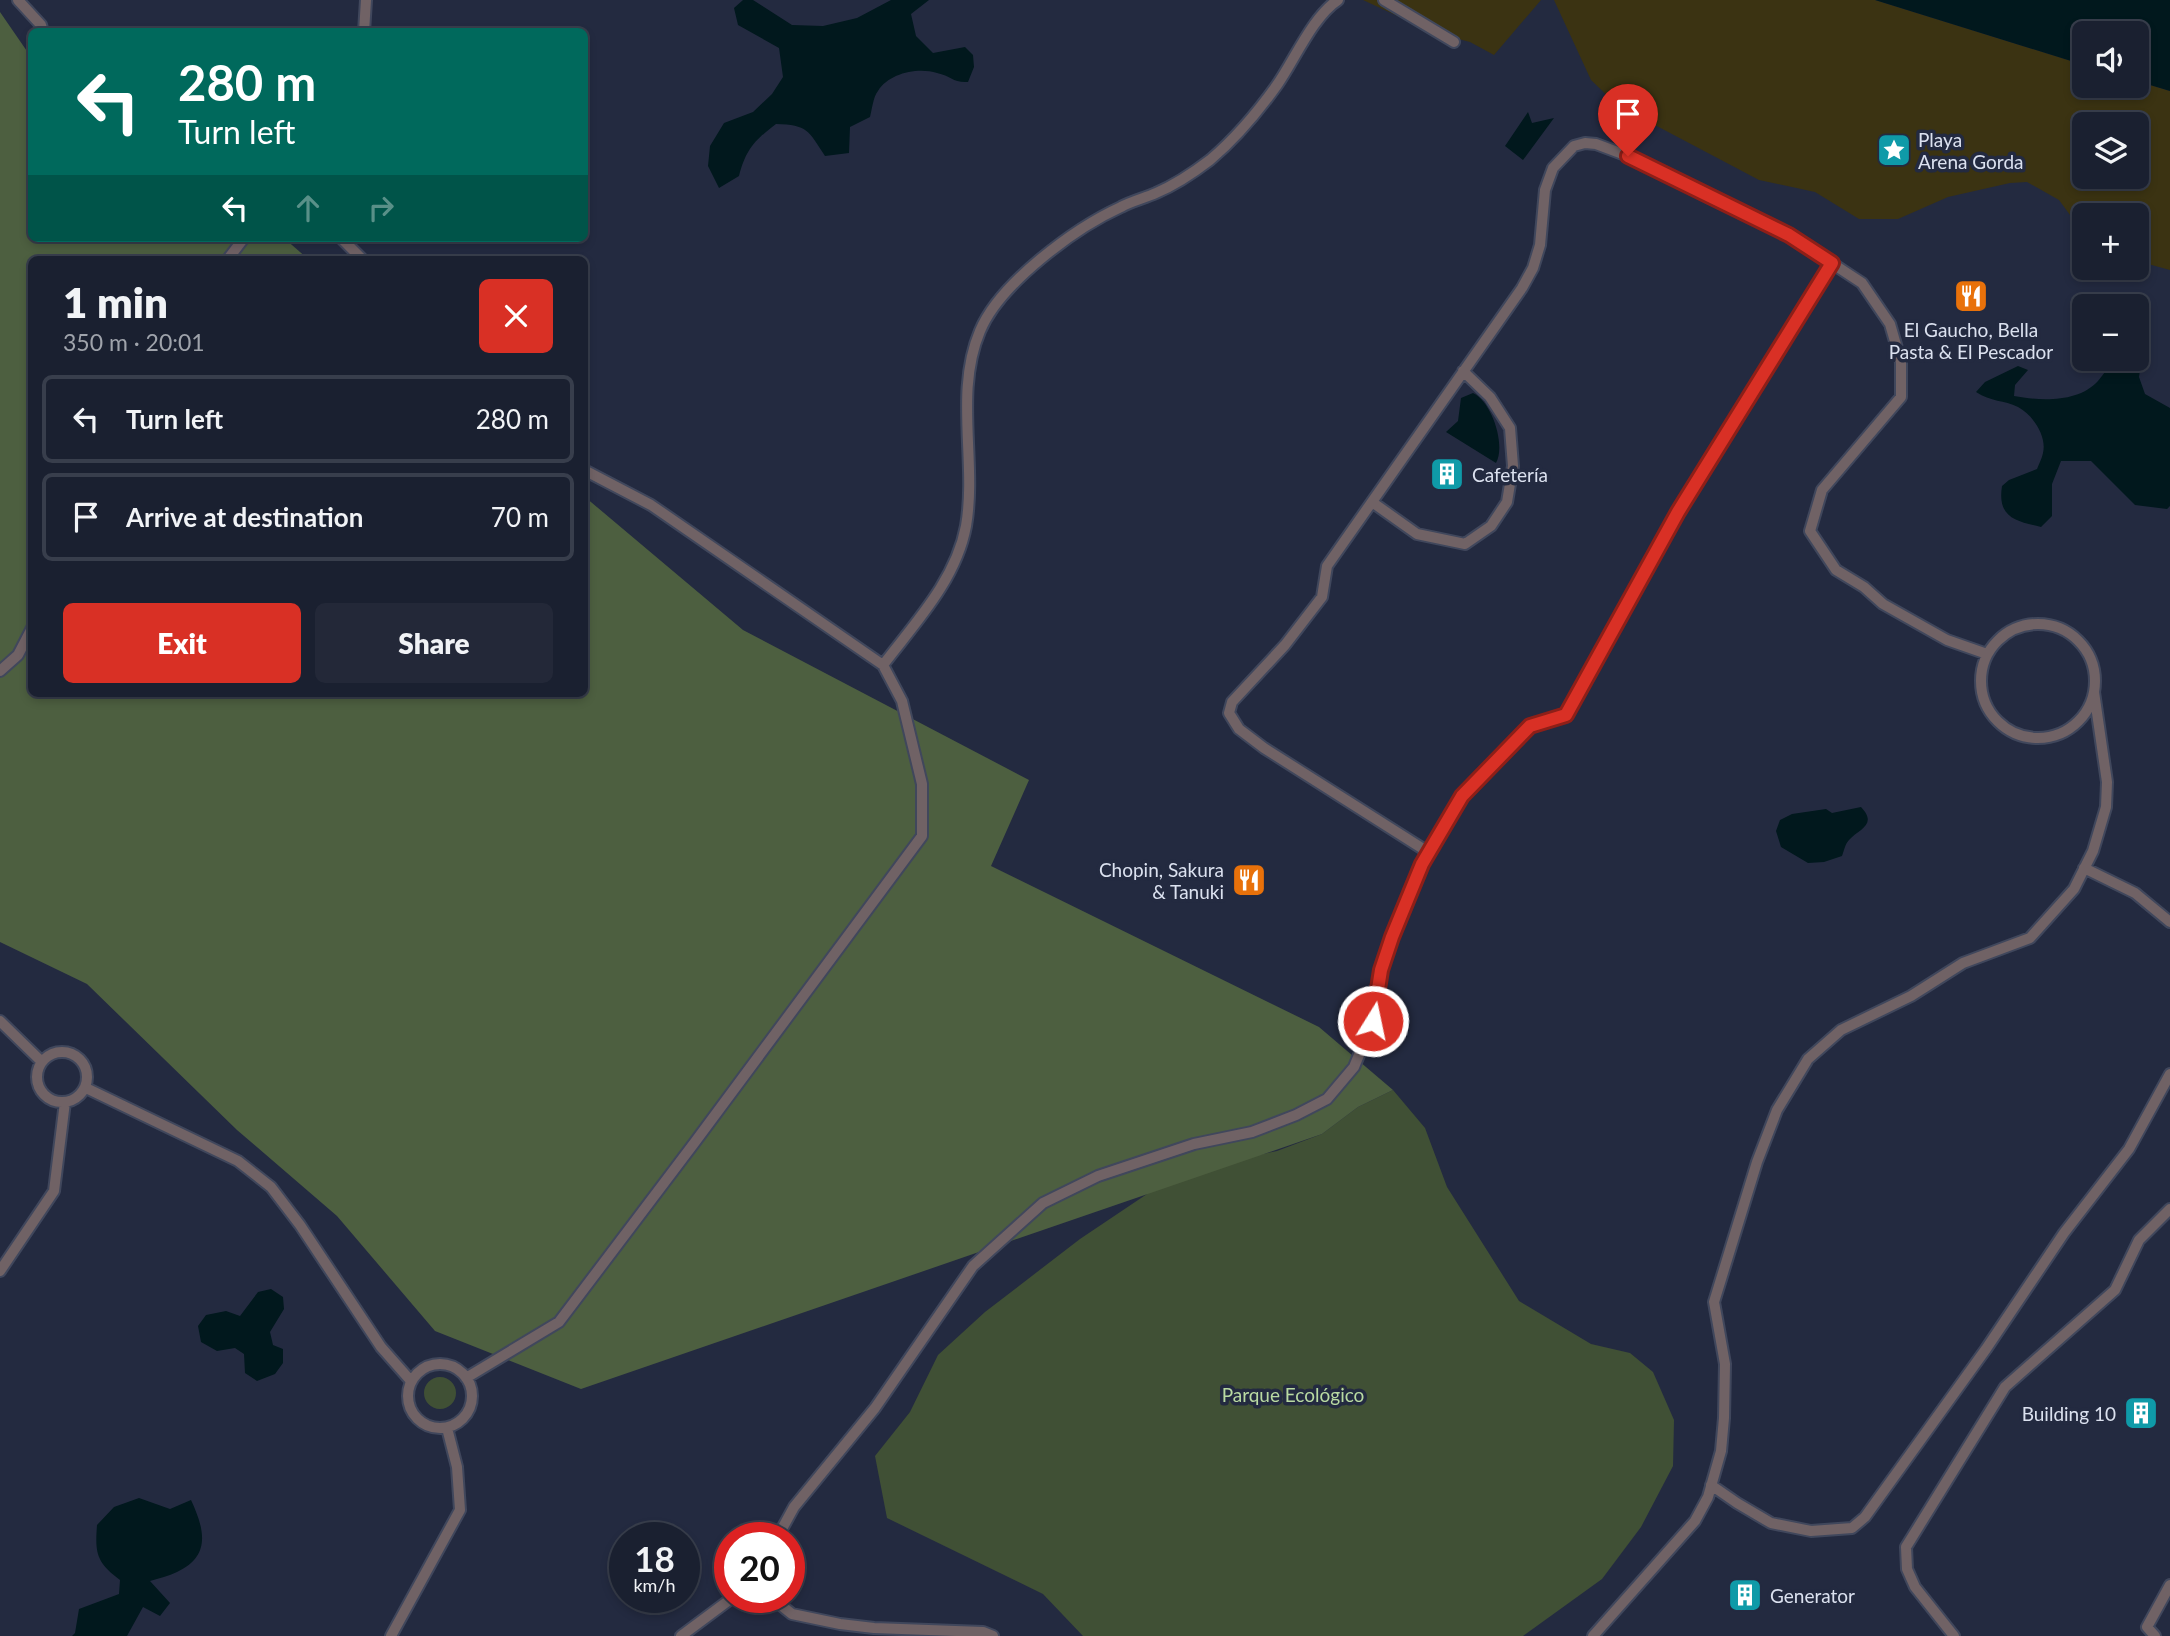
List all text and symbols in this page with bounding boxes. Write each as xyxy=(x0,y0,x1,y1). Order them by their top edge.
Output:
map controls xyxy=(2072,21,2149,371)
button: sound xyxy=(2072,21,2149,98)
text: 280 m xyxy=(178,53,316,111)
icon: left xyxy=(63,56,154,147)
pin xyxy=(1598,84,1658,156)
icon: arrive xyxy=(1609,95,1647,133)
text: Turn left xyxy=(178,112,295,151)
button: layers xyxy=(2072,112,2149,189)
place label: Playa Arena Gorda xyxy=(1918,128,2023,173)
place icon: Playa Arena Gorda xyxy=(1875,131,1913,169)
icon: left xyxy=(216,189,254,227)
icon: ahead xyxy=(289,189,327,227)
icon: right xyxy=(362,189,400,227)
button: + xyxy=(2072,203,2149,280)
text: 1 min xyxy=(63,277,168,327)
restaurant icon: El Gaucho, Bella Pasta & El Pescador xyxy=(1952,277,1990,315)
button: close xyxy=(479,279,553,353)
button: − xyxy=(2072,294,2149,371)
place label: El Gaucho, Bella Pasta & El Pescador xyxy=(1889,318,2053,363)
text: 350 m · 20:01 xyxy=(63,328,205,356)
icon: left xyxy=(67,400,105,438)
text: Turn left xyxy=(126,403,223,435)
text: 280 m xyxy=(476,403,549,435)
building icon: Cafetería xyxy=(1428,455,1466,493)
place label: Cafetería xyxy=(1472,463,1548,486)
icon: arrive xyxy=(67,498,105,536)
text: Arrive at destination xyxy=(126,501,363,533)
text: 70 m xyxy=(491,501,549,533)
button: Exit xyxy=(63,603,301,683)
button: Share xyxy=(315,603,553,683)
place label: Chopin, Sakura & Tanuki xyxy=(1099,858,1224,903)
restaurant icon: Chopin, Sakura & Tanuki xyxy=(1230,861,1268,899)
position arrow xyxy=(1336,984,1410,1058)
park label: Parque Ecológico xyxy=(1222,1383,1364,1406)
building icon: Building 10 xyxy=(2122,1394,2160,1432)
place label: Building 10 xyxy=(2022,1402,2116,1425)
speed limit sign: 20 xyxy=(714,1522,805,1613)
text: 18 xyxy=(634,1537,675,1579)
text: km/h xyxy=(633,1574,676,1596)
building icon: Generator xyxy=(1726,1576,1764,1614)
place label: Generator xyxy=(1770,1584,1855,1607)

